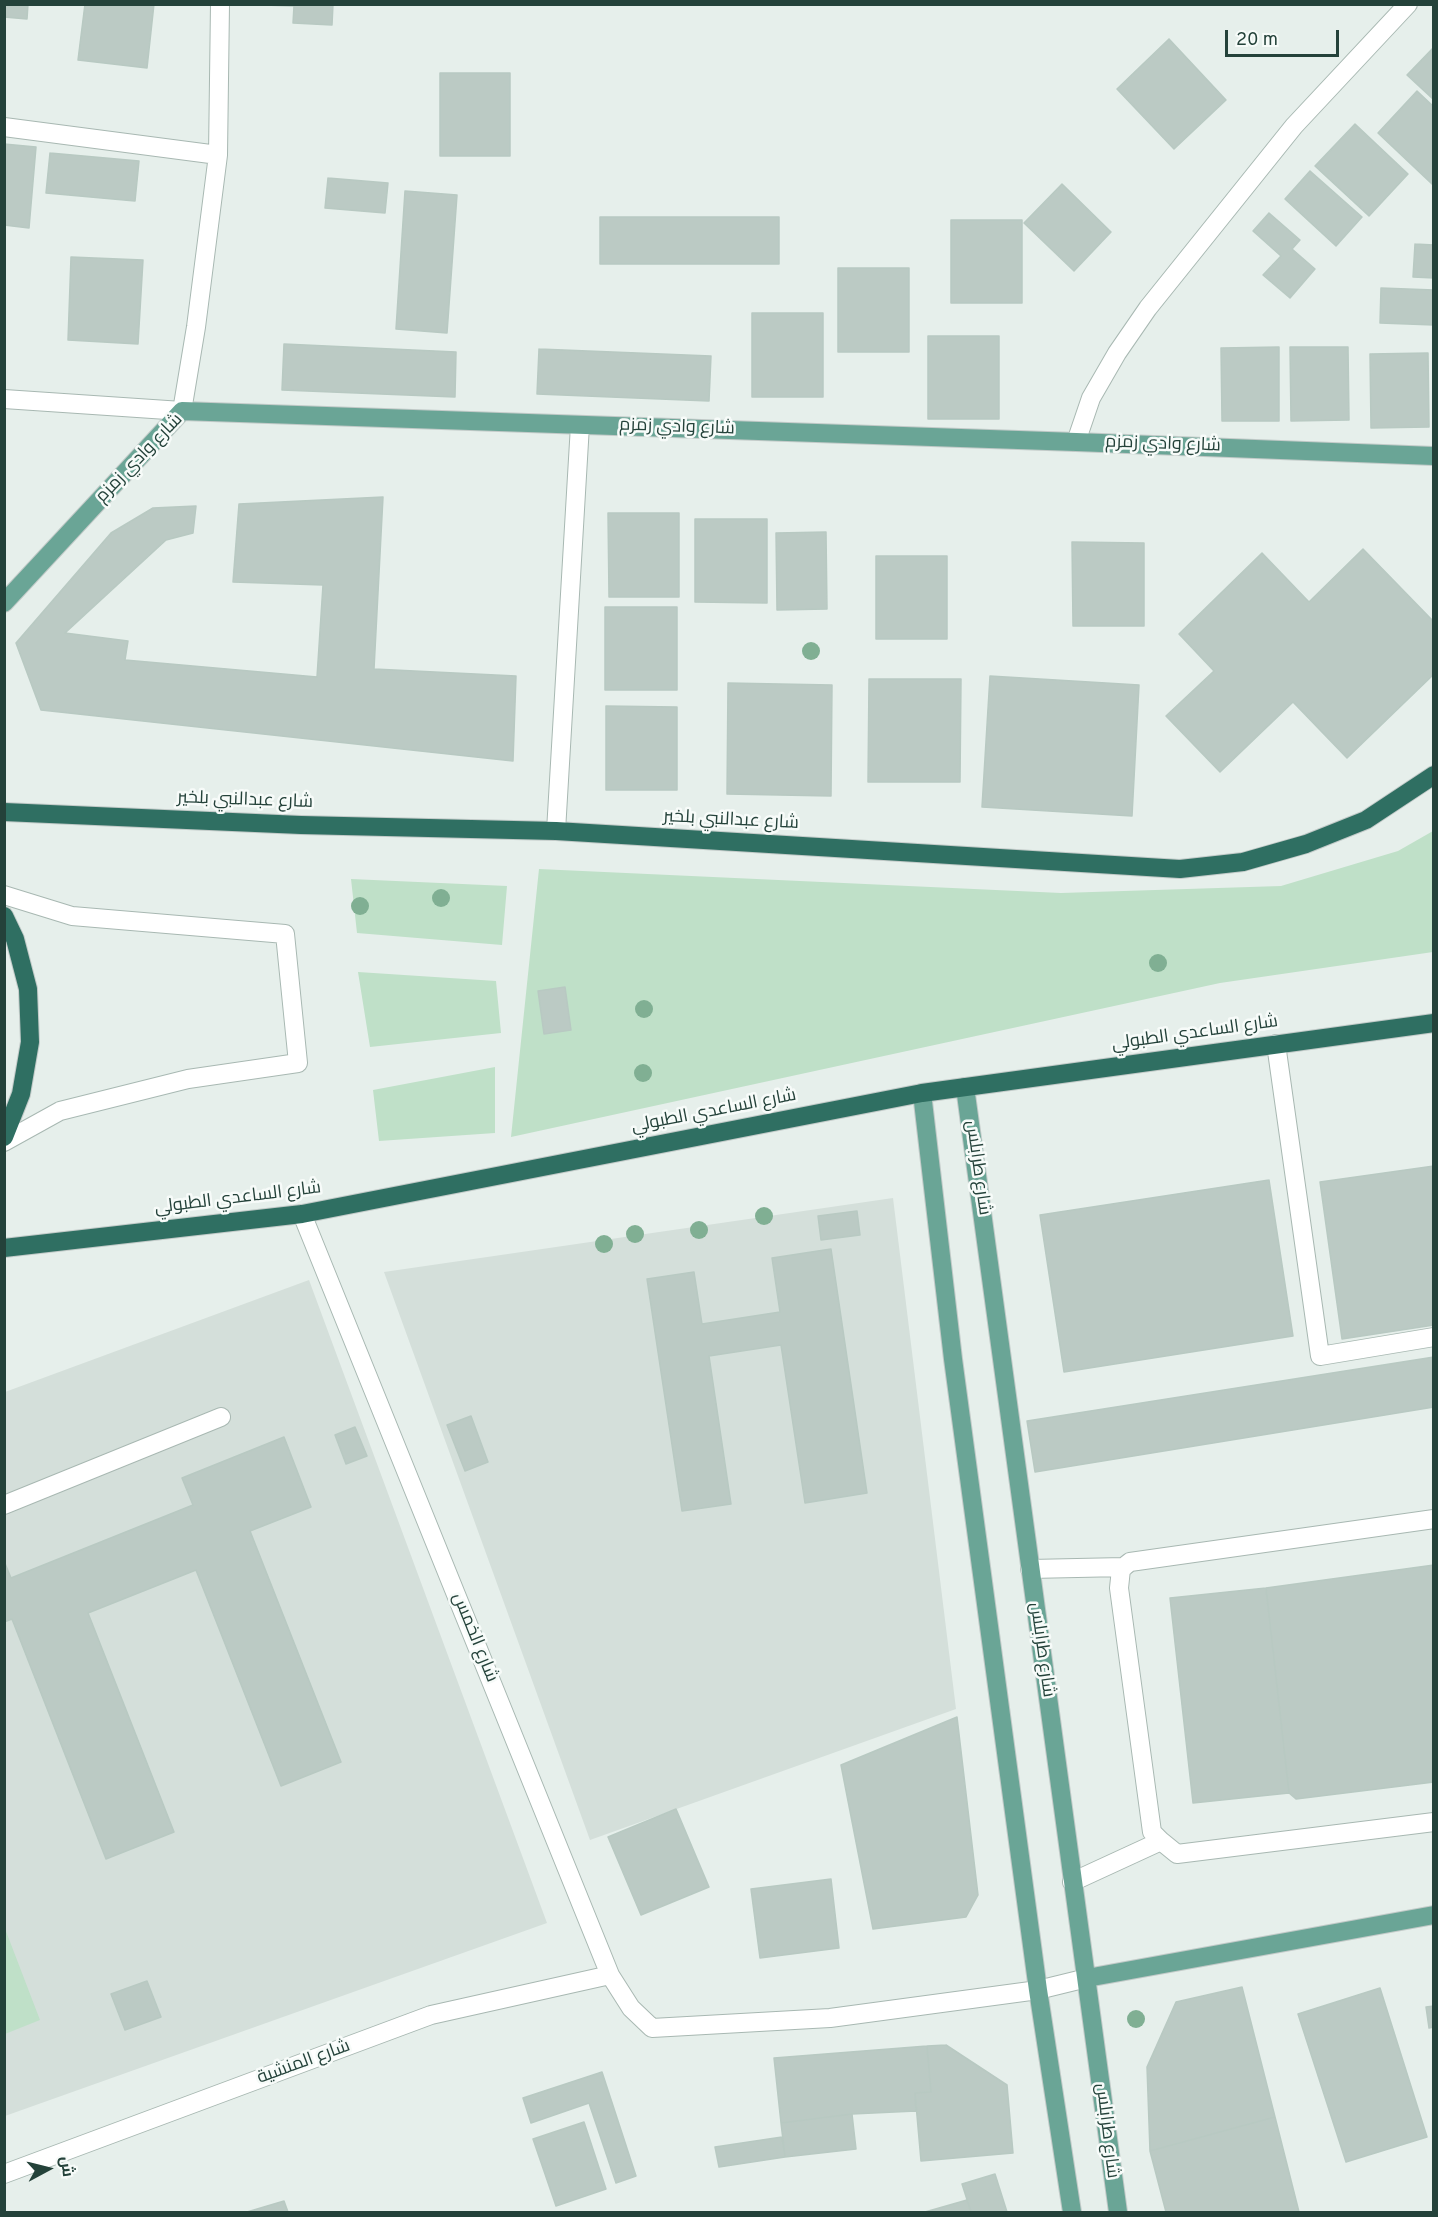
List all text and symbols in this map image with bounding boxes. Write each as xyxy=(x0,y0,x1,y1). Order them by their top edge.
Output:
scale bar xyxy=(1228,18,1342,56)
text: 20 m xyxy=(1236,29,1278,52)
street label: شارع وادي زمزم xyxy=(92,410,188,508)
street label: شارع وادي زمزم xyxy=(619,415,735,441)
street label: شارع وادي زمزم xyxy=(1105,432,1221,458)
street label: شارع عبدالنبي بلخير xyxy=(177,788,313,814)
street label: شارع عبدالنبي بلخير xyxy=(663,807,799,835)
street label: شارع الساعدي الطبولي xyxy=(1110,1012,1280,1056)
street label: شارع الساعدي الطبولي xyxy=(630,1085,798,1139)
street label: شارع طرابلس xyxy=(960,1119,994,1217)
street label: شارع الساعدي الطبولي xyxy=(153,1178,323,1220)
street label: شارع الخمس xyxy=(446,1590,502,1686)
street label: شارع طرابلس xyxy=(1024,1601,1058,1699)
street label: شارع المنشية xyxy=(254,2036,354,2090)
street label: شارع طرابلس xyxy=(1089,2082,1123,2180)
north arrow xyxy=(18,2139,78,2199)
text: ش xyxy=(55,2155,77,2178)

